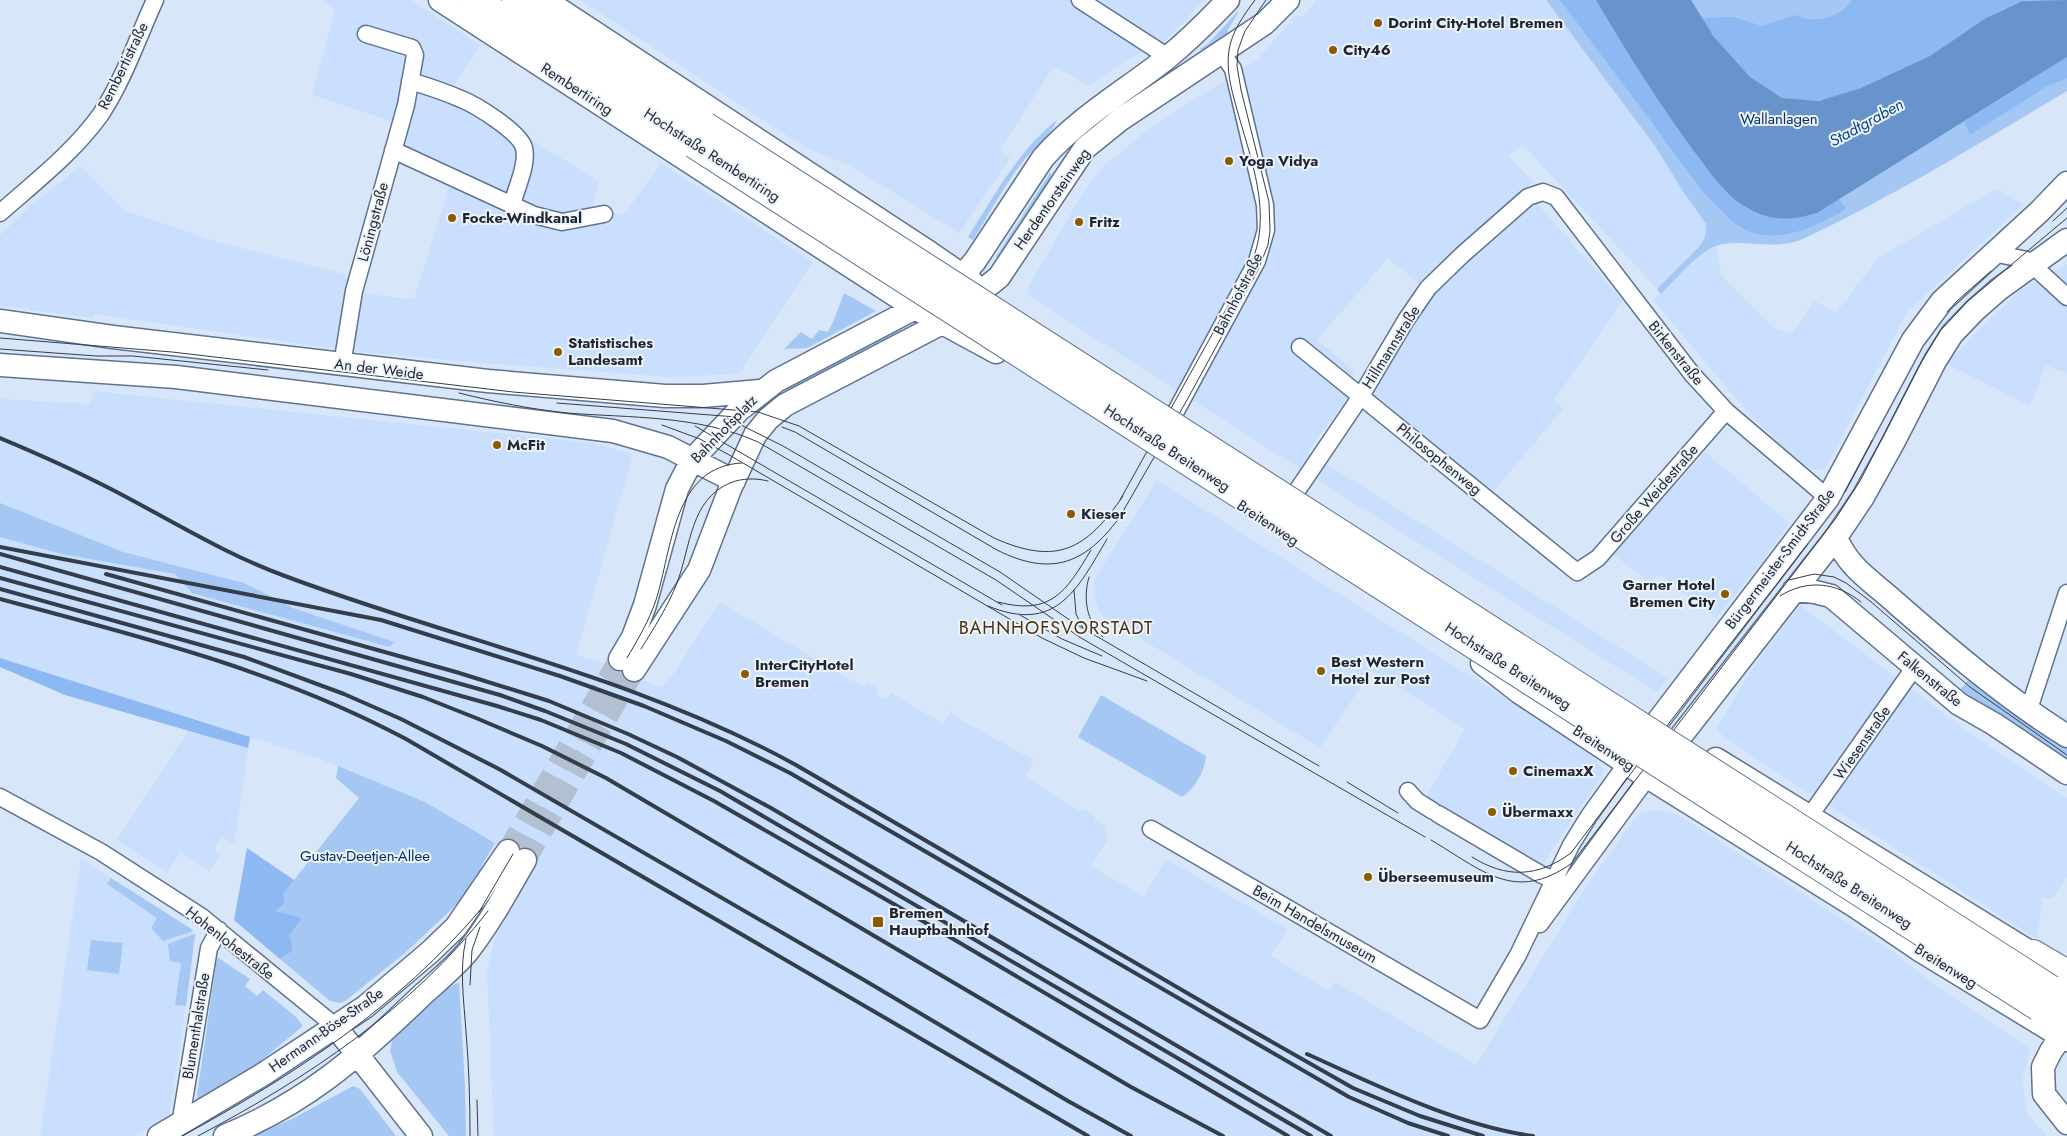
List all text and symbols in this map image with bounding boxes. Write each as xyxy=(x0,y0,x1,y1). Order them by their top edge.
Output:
place label: Dorint City-Hotel Bremen xyxy=(1388,12,1563,34)
marker: Dorint City-Hotel Bremen xyxy=(1372,17,1384,29)
street label: Rembertistraße xyxy=(92,18,154,113)
place label: City46 xyxy=(1343,39,1391,61)
marker: City46 xyxy=(1327,44,1339,56)
street label: Rembertiring xyxy=(537,57,617,121)
water label: Stadtgraben xyxy=(1825,93,1908,152)
street label: Hochstraße Rembertiring xyxy=(639,103,785,207)
park label: Wallanlagen xyxy=(1740,108,1818,130)
street label: Herdentorsteinweg xyxy=(1009,144,1095,254)
place label: Yoga Vidya xyxy=(1238,150,1318,172)
marker: Yoga Vidya xyxy=(1223,155,1235,167)
street label: Löningstraße xyxy=(352,180,394,264)
place label: Focke-Windkanal xyxy=(462,207,582,229)
place label: Fritz xyxy=(1089,211,1120,233)
marker: Focke-Windkanal xyxy=(446,212,458,224)
marker: Fritz xyxy=(1073,216,1085,228)
street label: Bahnhofstraße xyxy=(1208,249,1268,339)
street label: Hillmannstraße xyxy=(1357,301,1425,393)
street label: Birkenstraße xyxy=(1643,316,1709,390)
place label: Statistisches Landesamt xyxy=(568,332,653,371)
marker: Statistisches Landesamt xyxy=(552,346,564,358)
street label: An der Weide xyxy=(333,353,425,385)
street label: Bahnhofsplatz xyxy=(686,390,762,468)
street label: Hochstraße Breitenweg xyxy=(1099,399,1235,497)
street label: Philosophenweg xyxy=(1392,418,1486,500)
place label: McFit xyxy=(507,434,545,456)
marker: McFit xyxy=(491,439,503,451)
street label: Große Weidestraße xyxy=(1605,439,1704,548)
street label: Bürgermeister-Smidt-Straße xyxy=(1720,484,1840,634)
street label: Breitenweg xyxy=(1233,495,1303,551)
place label: Kieser xyxy=(1081,503,1127,525)
marker: Kieser xyxy=(1065,508,1077,520)
place label: Garner Hotel Bremen City xyxy=(1623,574,1715,613)
marker: Garner Hotel Bremen City xyxy=(1719,588,1731,600)
district label: BAHNHOFSVORSTADT xyxy=(959,615,1153,641)
street label: Hochstraße Breitenweg xyxy=(1440,617,1576,715)
street label: Falkenstraße xyxy=(1893,646,1967,712)
place label: Best Western Hotel zur Post xyxy=(1331,651,1430,690)
place label: InterCityHotel Bremen xyxy=(755,654,853,693)
marker: Best Western Hotel zur Post xyxy=(1315,665,1327,677)
marker: InterCityHotel Bremen xyxy=(739,668,751,680)
street label: Wiesenstraße xyxy=(1828,701,1896,785)
street label: Breitenweg xyxy=(1569,720,1639,776)
place label: CinemaxX xyxy=(1523,760,1594,782)
marker: CinemaxX xyxy=(1507,765,1519,777)
place label: Übermaxx xyxy=(1502,801,1573,823)
marker: Übermaxx xyxy=(1486,806,1498,818)
street label: Hochstraße Breitenweg xyxy=(1781,836,1917,934)
park label: Gustav-Deetjen-Allee xyxy=(300,845,430,867)
place label: Überseemuseum xyxy=(1378,866,1494,888)
marker: Überseemuseum xyxy=(1362,871,1374,883)
street label: Beim Handelsmuseum xyxy=(1249,879,1381,969)
street label: Hohenlohestraße xyxy=(181,901,279,985)
place label: Bremen Hauptbahnhof xyxy=(889,902,989,941)
marker: Bremen Hauptbahnhof xyxy=(871,915,885,929)
street label: Breitenweg xyxy=(1910,938,1982,994)
street label: Blumenthalstraße xyxy=(177,971,215,1081)
street label: Hermann-Böse-Straße xyxy=(264,982,388,1078)

